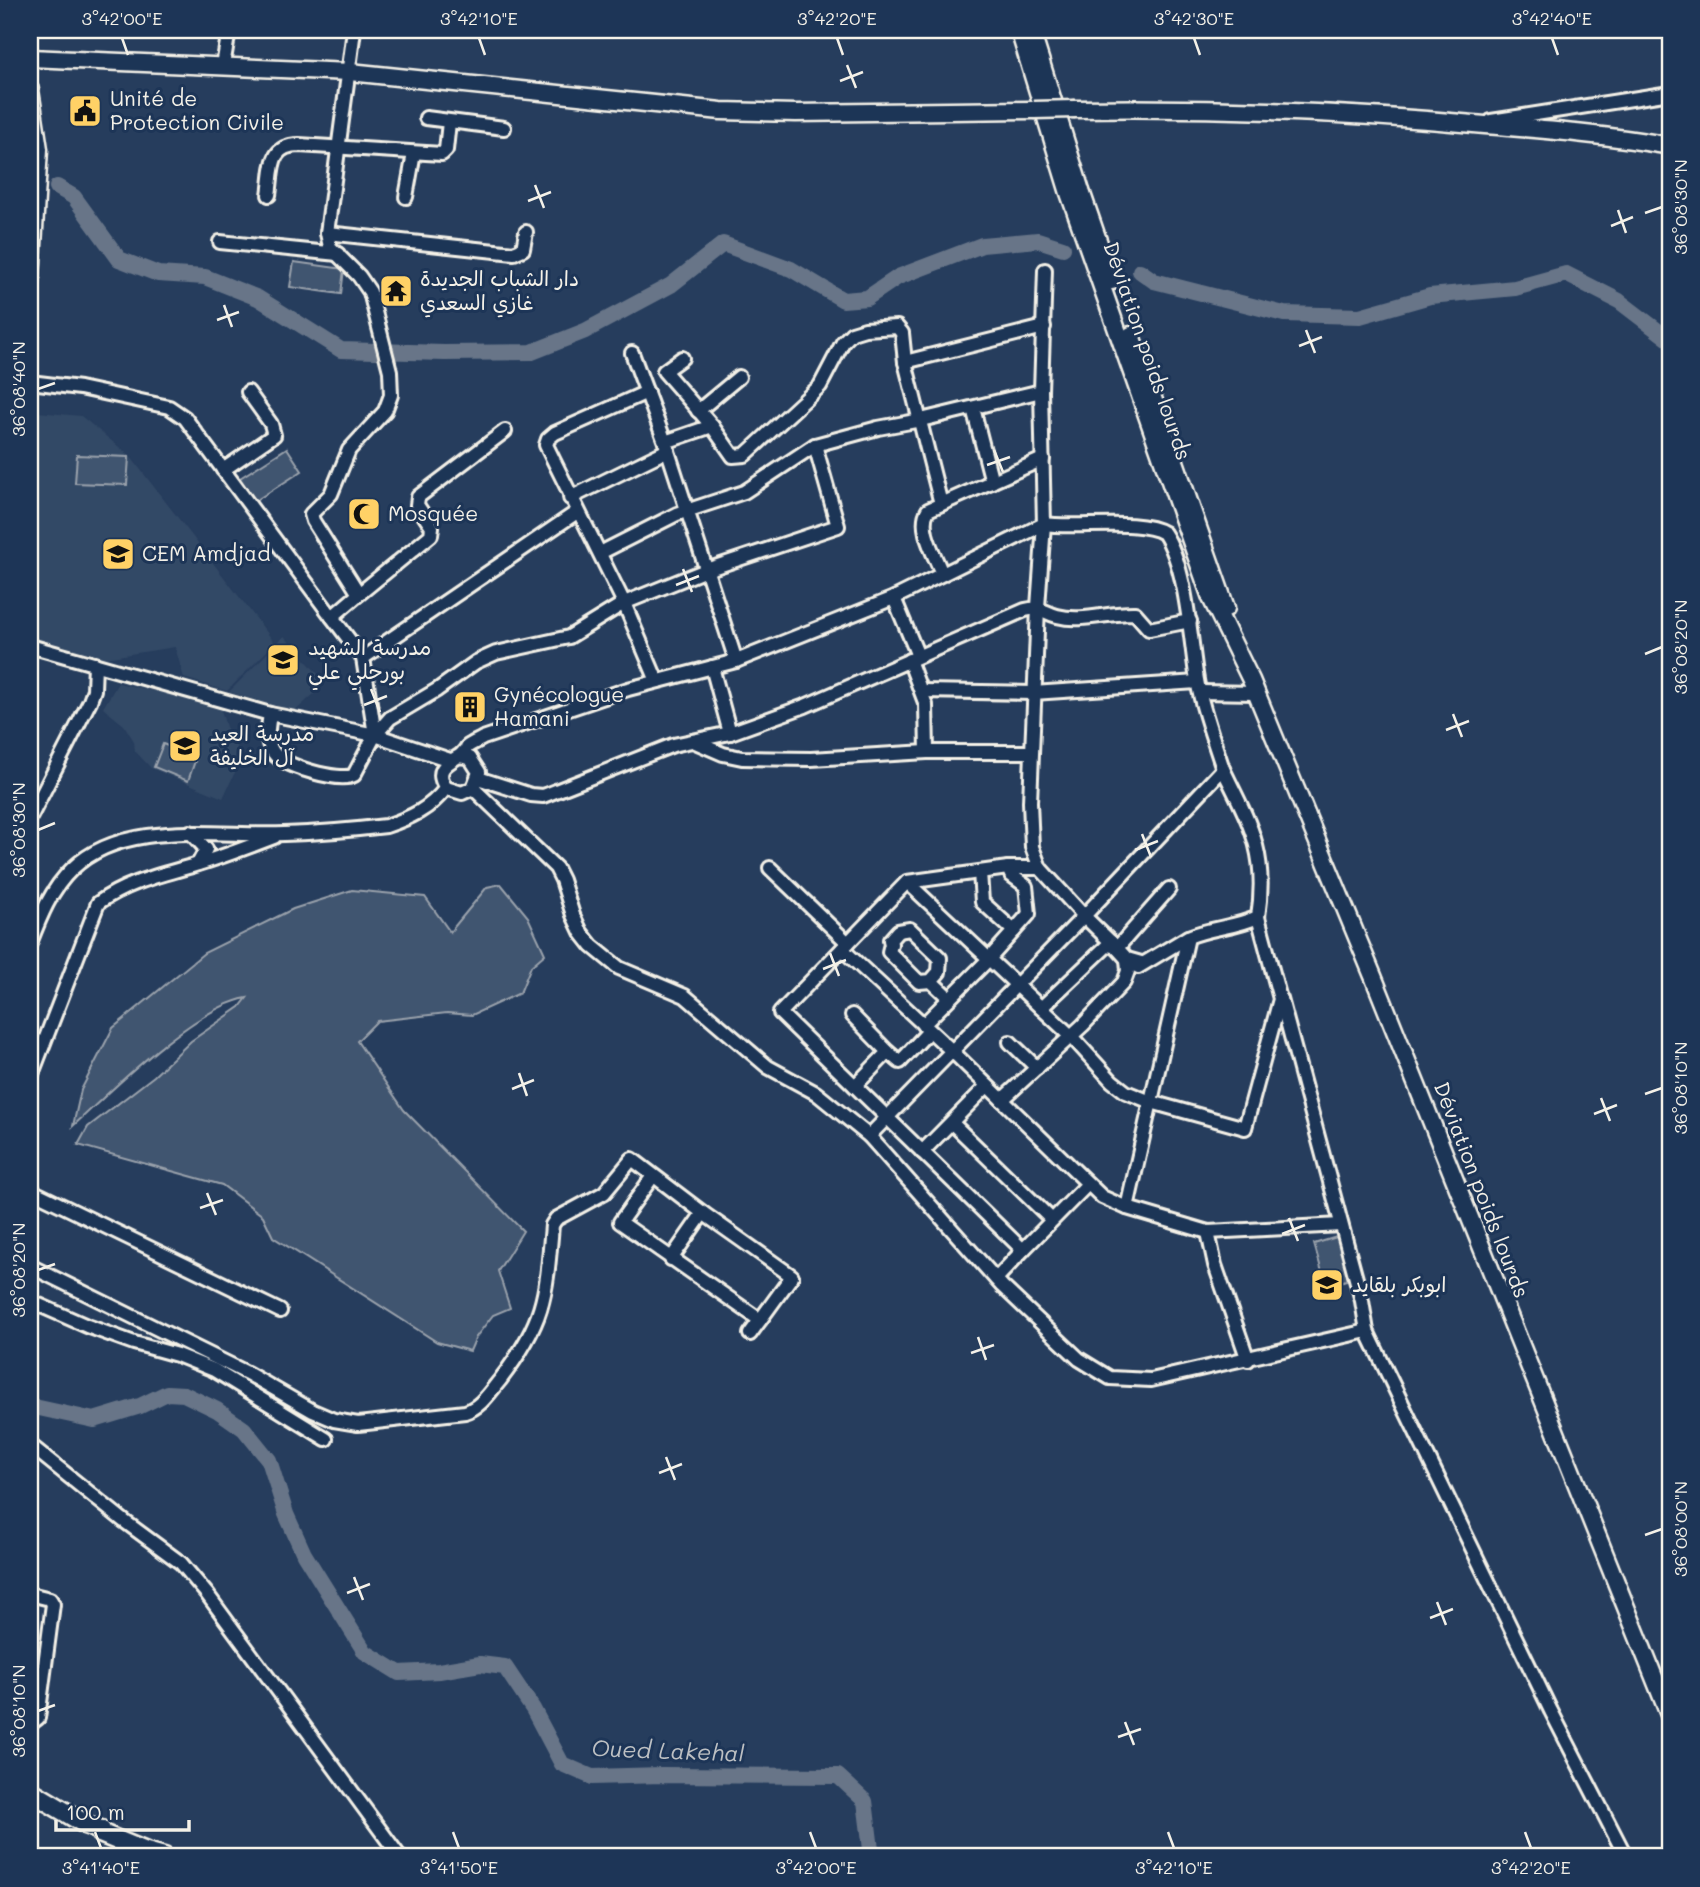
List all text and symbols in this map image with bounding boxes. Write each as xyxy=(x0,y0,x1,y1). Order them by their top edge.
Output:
text: 3°42'00"E xyxy=(82,6,162,30)
text: 3°42'10"E xyxy=(440,6,518,30)
text: 3°42'20"E xyxy=(797,6,877,30)
text: 3°42'30"E xyxy=(1154,6,1234,30)
text: 3°42'40"E xyxy=(1512,6,1592,30)
place label: Unité de Protection Civile xyxy=(110,84,284,135)
public building icon: Unité de Protection Civile xyxy=(66,92,104,130)
text: 36°08'30"N xyxy=(1668,159,1692,255)
street label: Déviation poids lourds xyxy=(1098,238,1199,463)
place label: دار الشباب الجديدة غازي السعدي xyxy=(420,264,579,318)
temple icon: دار الشباب الجديدة غازي السعدي xyxy=(377,272,415,310)
text: 36°08'40"N xyxy=(6,341,30,437)
mosque icon: Mosquée xyxy=(345,495,383,533)
place label: Mosquée xyxy=(388,499,478,526)
school or university icon: CEM Amdjad xyxy=(99,535,137,573)
place label: CEM Amdjad xyxy=(142,539,271,566)
text: 36°08'20"N xyxy=(1668,599,1692,695)
place label: مدرسة الشهيد بورحلي علي xyxy=(308,633,431,691)
school or university icon: مدرسة الشهيد بورحلي علي xyxy=(264,641,302,679)
place label: Gynécologue Hamani xyxy=(494,680,624,731)
building icon: Gynécologue Hamani xyxy=(451,688,489,726)
place label: مدرسة العيد آل الخليفة xyxy=(210,719,314,770)
school or university icon: مدرسة العيد آل الخليفة xyxy=(166,727,204,765)
text: 36°08'30"N xyxy=(6,782,30,878)
text: 36°08'10"N xyxy=(1668,1041,1692,1135)
street label: Déviation poids lourds xyxy=(1429,1078,1536,1301)
text: 36°08'20"N xyxy=(6,1222,30,1318)
school or university icon: ابوبكر بلقايد xyxy=(1308,1266,1346,1304)
place label: ابوبكر بلقايد xyxy=(1352,1270,1446,1298)
text: 36°08'00"N xyxy=(1668,1481,1692,1577)
text: 36°08'10"N xyxy=(6,1664,30,1758)
water label: Oued Lakehal xyxy=(591,1732,745,1768)
scale bar xyxy=(56,1789,189,1833)
text: 100 m xyxy=(66,1798,125,1825)
text: 3°41'40"E xyxy=(62,1855,140,1879)
text: 3°41'50"E xyxy=(420,1855,498,1879)
text: 3°42'00"E xyxy=(776,1855,856,1879)
text: 3°42'10"E xyxy=(1135,1855,1213,1879)
text: 3°42'20"E xyxy=(1491,1855,1571,1879)

